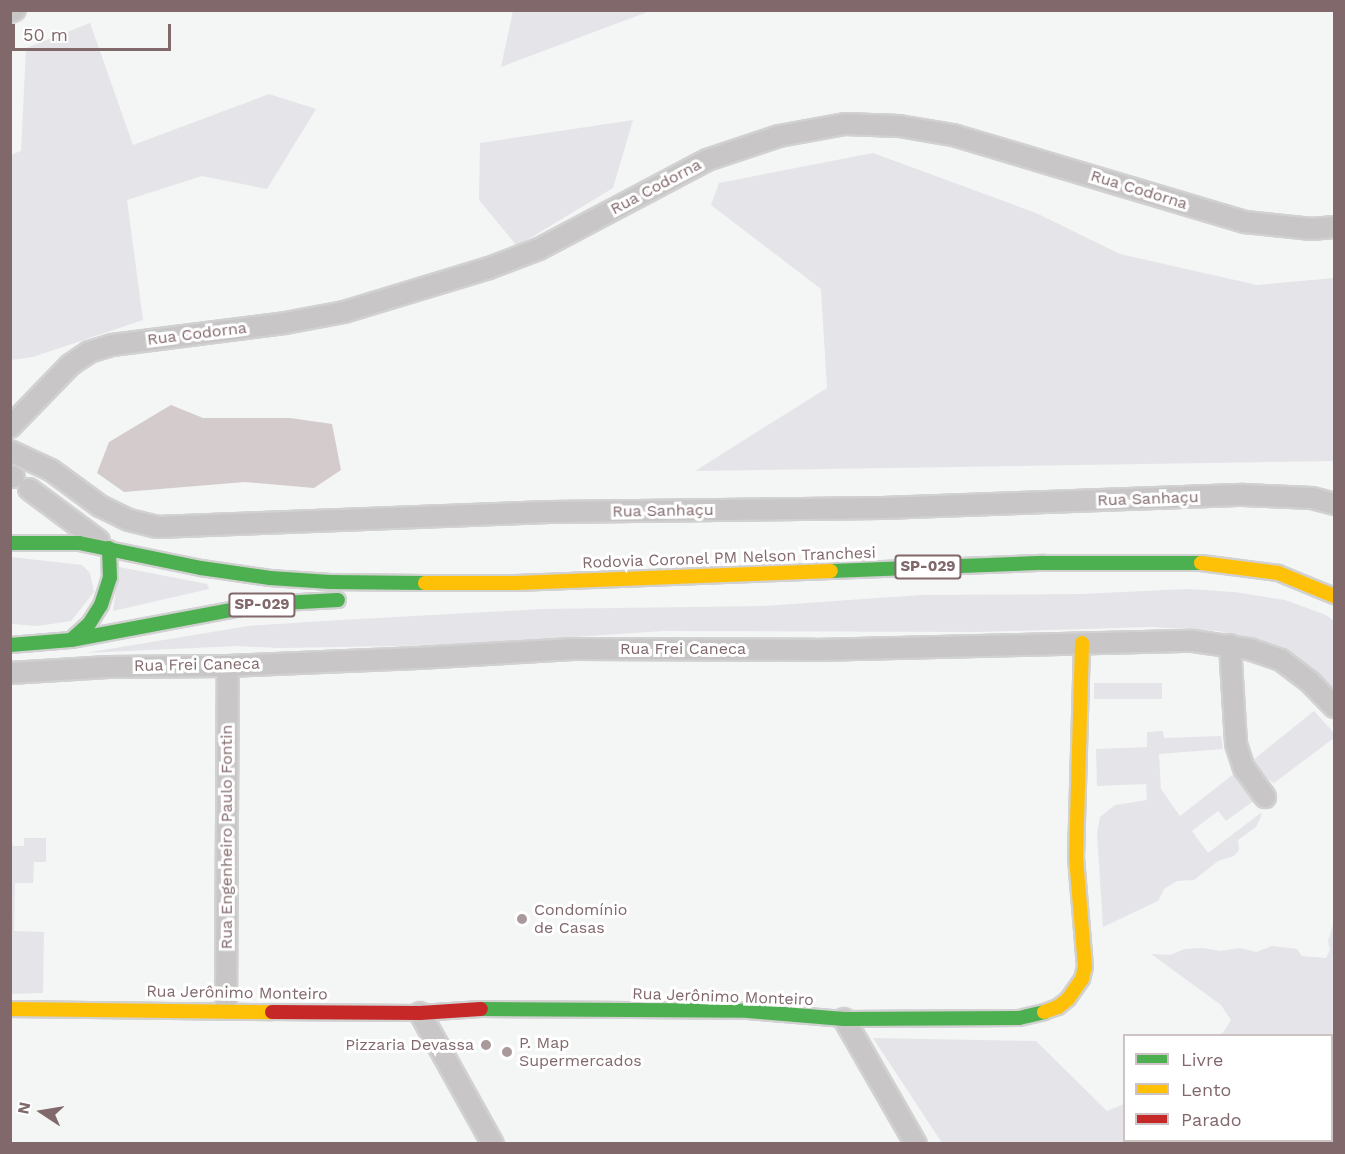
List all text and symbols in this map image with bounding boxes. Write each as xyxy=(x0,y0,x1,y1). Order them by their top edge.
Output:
scale bar xyxy=(15,12,174,50)
text: 50 m xyxy=(23,24,68,45)
street label: Rua Codorna xyxy=(607,155,705,219)
street label: Rua Codorna xyxy=(1088,166,1190,214)
street label: Rua Codorna xyxy=(146,318,248,350)
street label: Rua Sanhaçu xyxy=(1097,488,1199,510)
street label: Rua Sanhaçu xyxy=(612,501,714,521)
street label: Rodovia Coronel PM Nelson Tranchesi xyxy=(581,543,877,573)
road number: SP-029 xyxy=(894,555,962,579)
road number: SP-029 xyxy=(228,593,296,617)
street label: Rua Frei Caneca xyxy=(620,639,746,659)
street label: Rua Frei Caneca xyxy=(134,654,260,676)
street label: Rua Engenheiro Paulo Fontin xyxy=(217,724,237,950)
place label: Condomínio de Casas xyxy=(534,900,627,938)
marker: Condomínio de Casas xyxy=(515,912,529,926)
street label: Rua Jerônimo Monteiro xyxy=(146,982,328,1004)
street label: Rua Jerônimo Monteiro xyxy=(632,984,814,1010)
place label: P. Map Supermercados xyxy=(519,1033,642,1071)
legend xyxy=(1123,1034,1333,1142)
place label: Pizzaria Devassa xyxy=(345,1035,474,1055)
marker: Pizzaria Devassa xyxy=(479,1038,493,1052)
marker: P. Map Supermercados xyxy=(500,1045,514,1059)
text: Livre xyxy=(1181,1049,1223,1070)
text: Lento xyxy=(1181,1079,1231,1100)
north arrow xyxy=(12,1082,72,1142)
text: N xyxy=(13,1100,34,1116)
text: Parado xyxy=(1181,1109,1242,1130)

